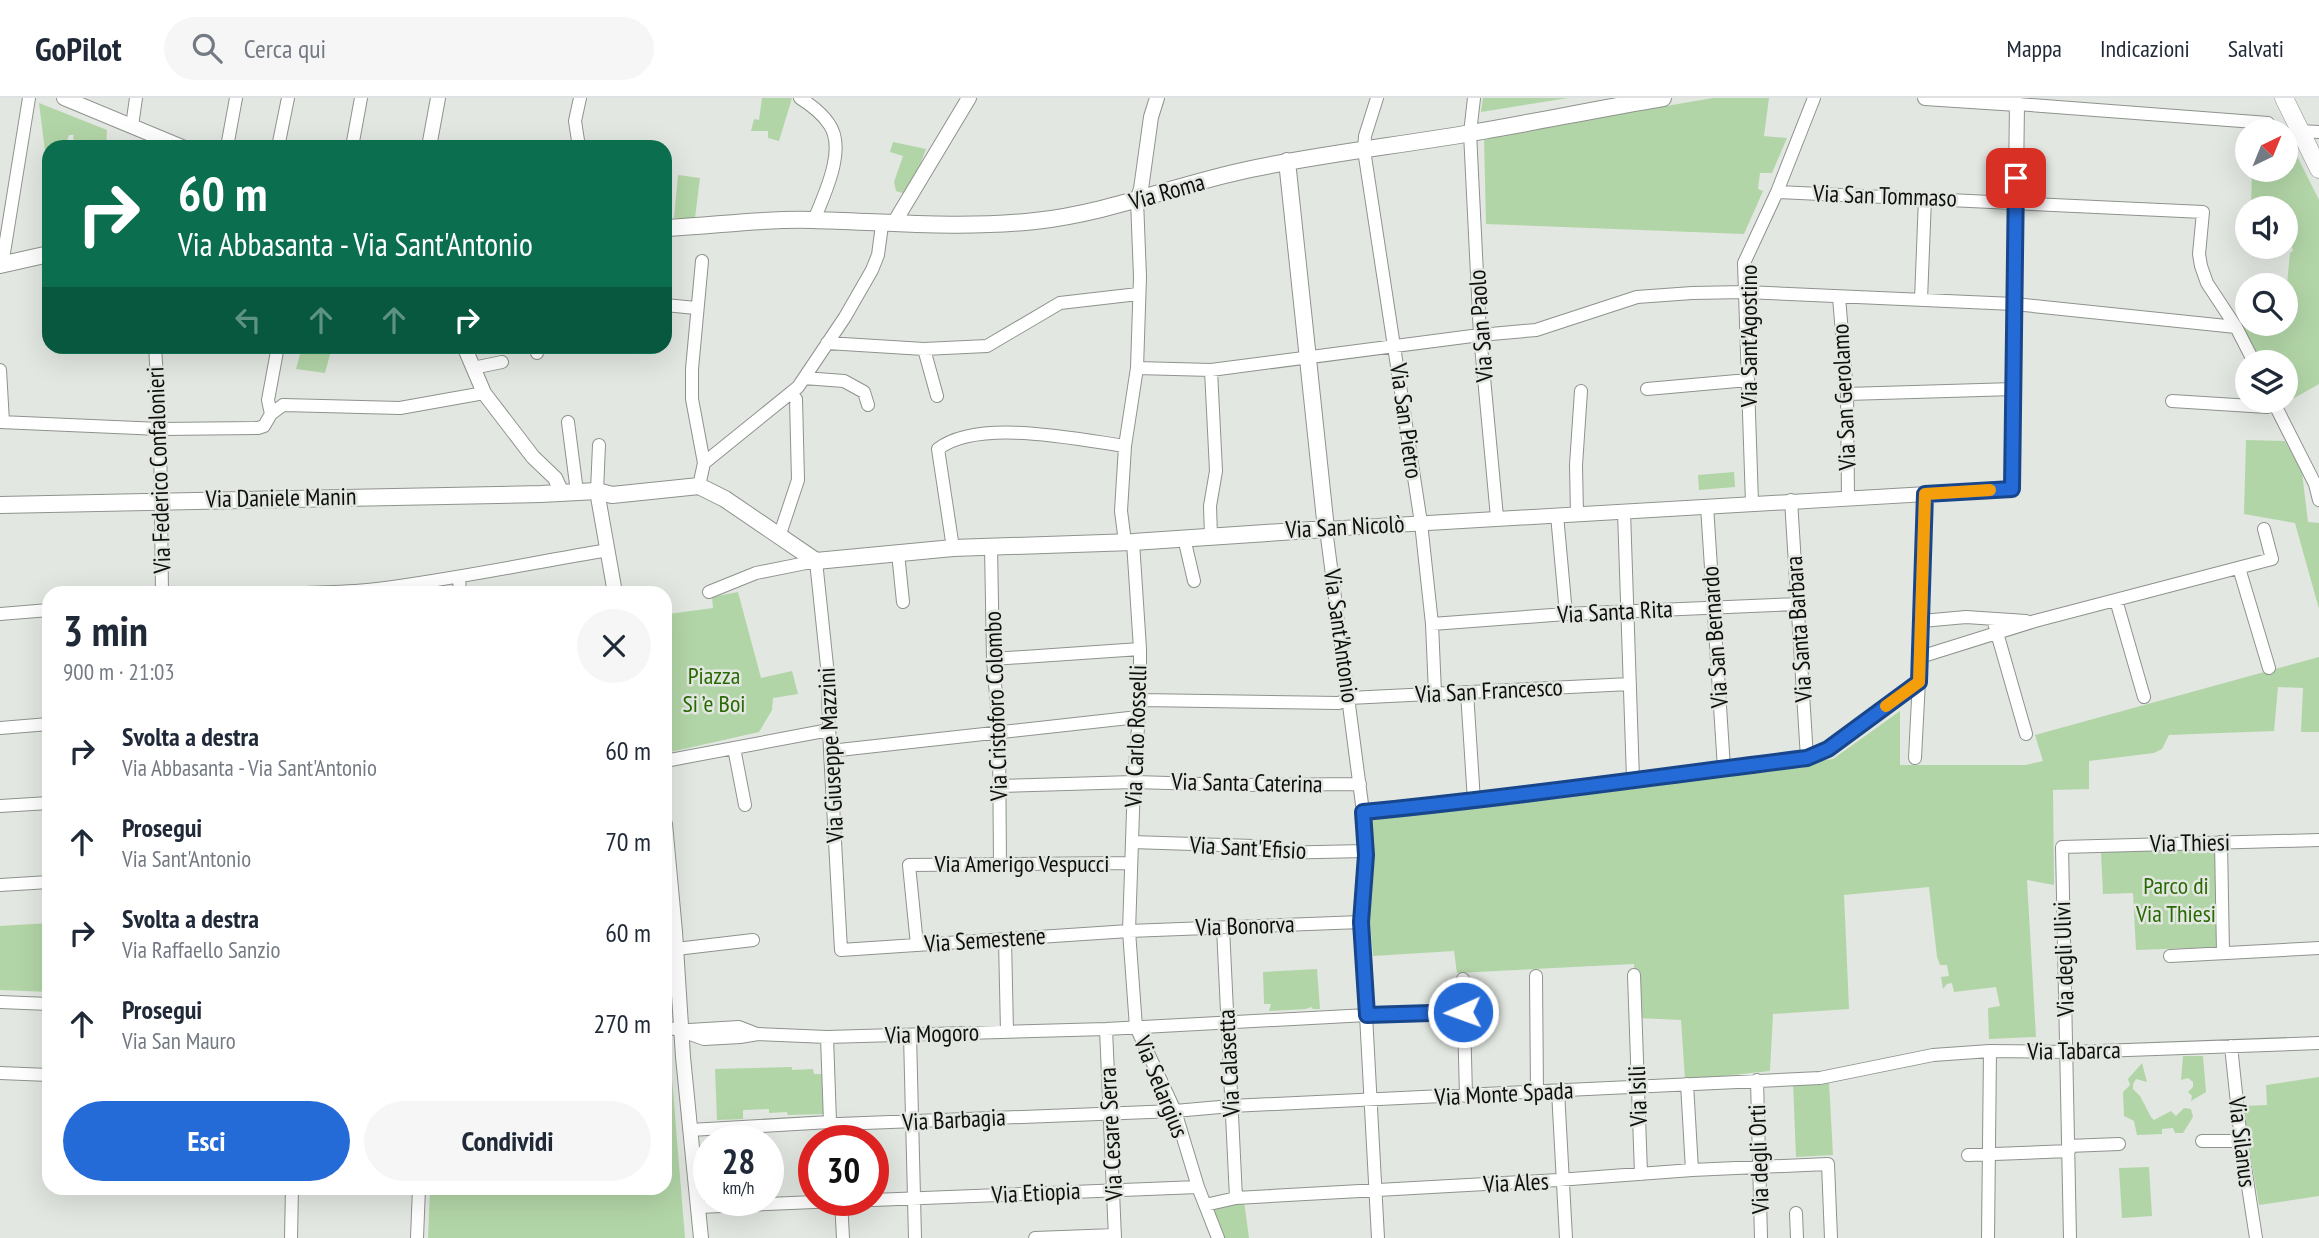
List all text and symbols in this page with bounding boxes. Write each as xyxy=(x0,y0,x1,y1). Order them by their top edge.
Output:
search box xyxy=(164,17,654,80)
text: GoPilot xyxy=(35,27,122,70)
icon: search xyxy=(188,29,226,67)
text: Cerca qui xyxy=(244,32,326,65)
text: Mappa xyxy=(2007,33,2062,64)
text: Indicazioni xyxy=(2100,33,2190,64)
text: Salvati xyxy=(2228,33,2284,64)
north arrow xyxy=(2235,119,2298,182)
map controls xyxy=(2235,119,2298,413)
pin xyxy=(1986,148,2046,208)
icon: arrive xyxy=(1997,159,2035,197)
text: 60 m xyxy=(178,161,267,225)
street label: Via Roma xyxy=(1125,166,1208,217)
icon: right xyxy=(63,168,154,259)
street label: Via San Tommaso xyxy=(1812,177,1957,214)
button: sound xyxy=(2235,196,2298,259)
text: Via Abbasanta - Via Sant'Antonio xyxy=(178,223,533,265)
street label: Via Sant'Agostino xyxy=(1733,265,1764,408)
street label: Via San Paolo xyxy=(1461,269,1500,384)
button: search xyxy=(2235,273,2298,336)
icon: left xyxy=(229,301,267,339)
icon: ahead xyxy=(302,301,340,339)
icon: ahead xyxy=(375,301,413,339)
icon: right xyxy=(448,301,486,339)
street label: Via San Gerolamo xyxy=(1824,323,1863,472)
button: layers xyxy=(2235,350,2298,413)
street label: Via San Pietro xyxy=(1383,360,1430,481)
street label: Via Federico Confalonieri xyxy=(139,366,178,575)
street label: Via Daniele Manin xyxy=(204,481,357,514)
street label: Via San Nicolò xyxy=(1284,508,1405,545)
street label: Via Santa Barbara xyxy=(1778,555,1819,704)
street label: Via San Bernardo xyxy=(1694,565,1735,710)
street label: Via Sant'Antonio xyxy=(1317,566,1366,705)
street label: Via Santa Rita xyxy=(1555,593,1674,630)
text: 3 min xyxy=(63,603,148,658)
button: close xyxy=(577,609,651,683)
street label: Via Cristoforo Colombo xyxy=(977,611,1014,802)
text: 900 m · 21:03 xyxy=(63,657,175,686)
park label: Piazza Si ’e Boi xyxy=(683,660,746,719)
street label: Via Carlo Rosselli xyxy=(1117,664,1153,809)
street label: Via Giuseppe Mazzini xyxy=(810,667,851,844)
street label: Via San Francesco xyxy=(1413,671,1564,710)
text: Svolta a destra xyxy=(122,720,259,753)
icon: right xyxy=(63,732,101,770)
text: 60 m xyxy=(605,734,651,767)
text: Via Abbasanta - Via Sant'Antonio xyxy=(122,753,377,782)
street label: Via Santa Caterina xyxy=(1170,766,1323,799)
text: Prosegui xyxy=(122,811,202,844)
icon: ahead xyxy=(63,823,101,861)
text: 70 m xyxy=(605,825,651,858)
street label: Via Thiesi xyxy=(2149,826,2230,859)
street label: Via Sant'Efisio xyxy=(1188,829,1307,866)
text: Via Sant'Antonio xyxy=(122,844,251,873)
street label: Via Amerigo Vespucci xyxy=(934,848,1109,879)
park label: Parco di Via Thiesi xyxy=(2135,870,2216,929)
street label: Via degli Ulivi xyxy=(2046,901,2081,1018)
text: Svolta a destra xyxy=(122,902,259,935)
street label: Via Bonorva xyxy=(1194,908,1295,943)
icon: right xyxy=(63,914,101,952)
text: 60 m xyxy=(605,916,651,949)
street label: Via Semestene xyxy=(922,920,1047,959)
text: Via Raffaello Sanzio xyxy=(122,935,280,964)
position arrow xyxy=(1426,975,1500,1049)
text: Prosegui xyxy=(122,993,202,1026)
icon: ahead xyxy=(63,1005,101,1043)
text: 270 m xyxy=(593,1007,651,1040)
street label: Via Calasetta xyxy=(1210,1009,1247,1118)
street label: Via Mogoro xyxy=(883,1016,980,1051)
text: Via San Mauro xyxy=(122,1026,236,1055)
street label: Via Selargius xyxy=(1127,1030,1196,1142)
street label: Via Tabarca xyxy=(2026,1034,2121,1067)
street label: Via Isili xyxy=(1621,1065,1654,1128)
street label: Via Cesare Serra xyxy=(1092,1067,1130,1202)
street label: Via Monte Spada xyxy=(1433,1074,1574,1113)
street label: Via Silanus xyxy=(2221,1094,2263,1189)
button: Esci xyxy=(63,1101,350,1181)
button: Condividi xyxy=(364,1101,651,1181)
street label: Via Barbagia xyxy=(900,1101,1007,1138)
street label: Via degli Orti xyxy=(1741,1104,1776,1215)
speed limit sign: 30 xyxy=(798,1125,889,1216)
text: 28 xyxy=(722,1138,755,1184)
street label: Via Ales xyxy=(1482,1165,1549,1200)
street label: Via Etiopia xyxy=(990,1175,1081,1210)
text: km/h xyxy=(723,1176,754,1199)

